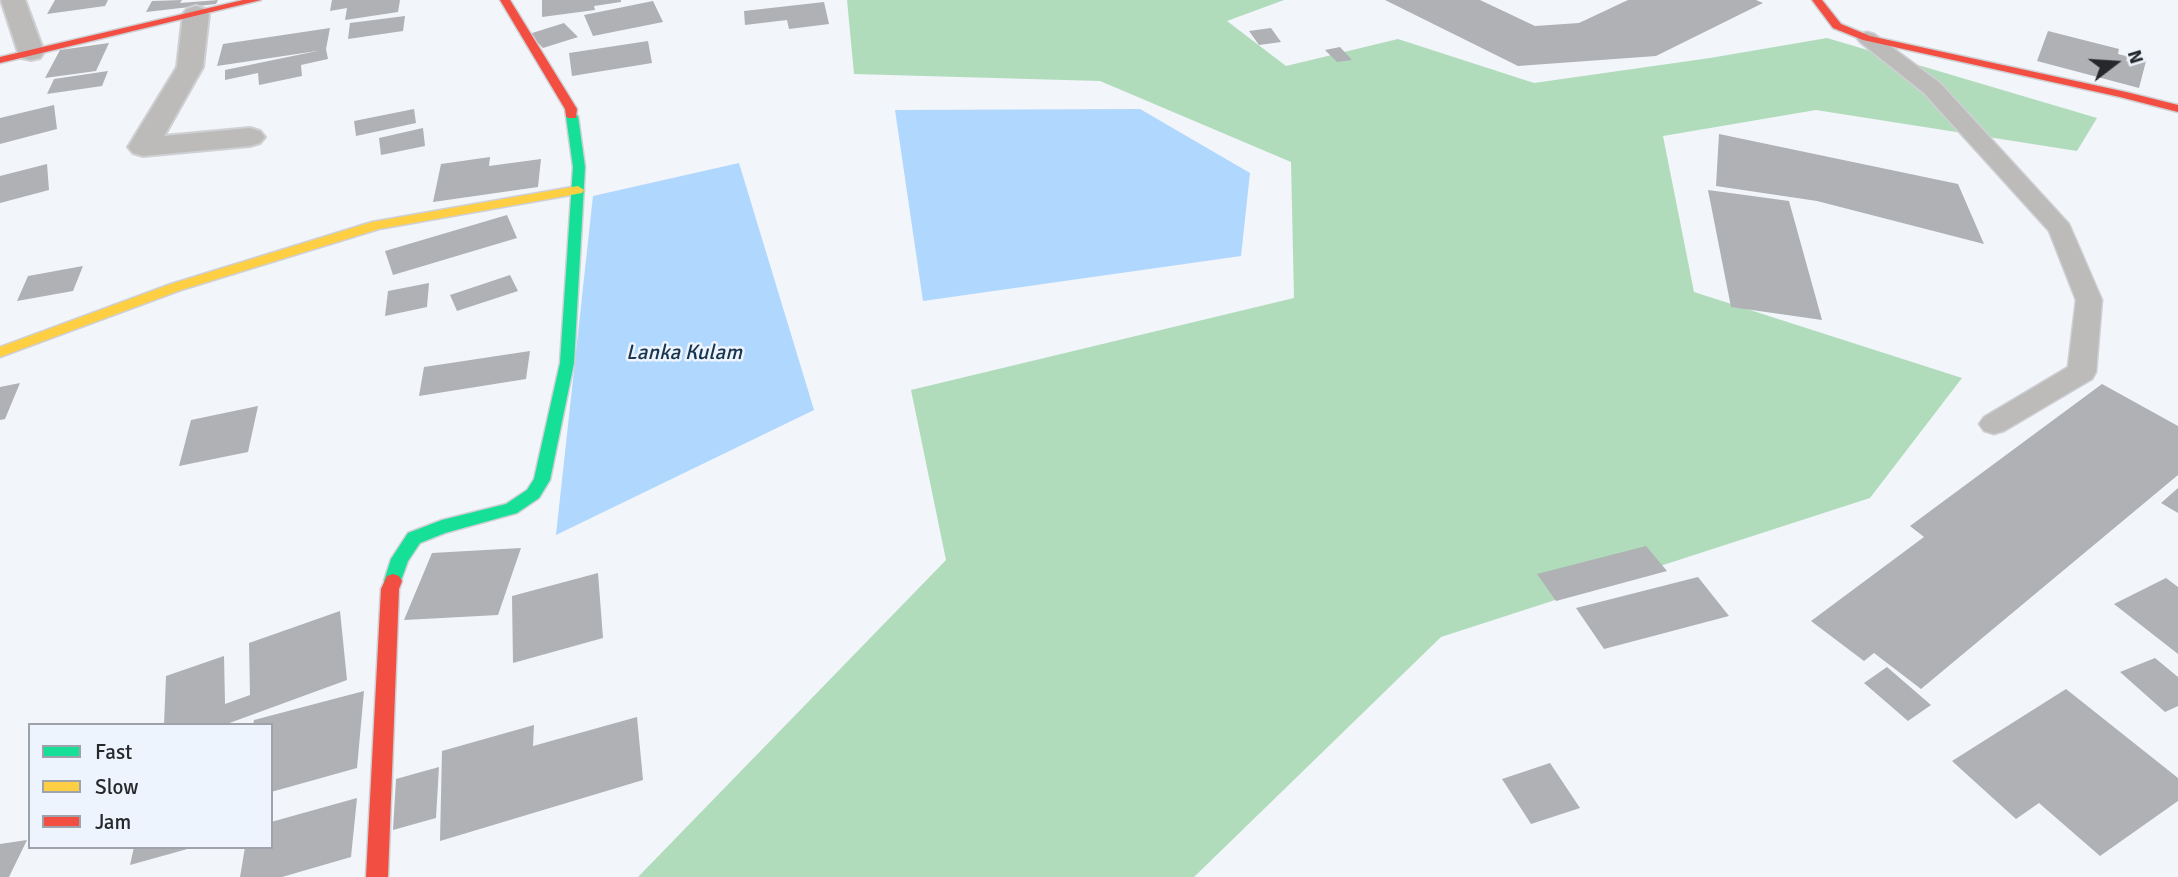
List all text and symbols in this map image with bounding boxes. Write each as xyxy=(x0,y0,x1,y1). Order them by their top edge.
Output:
north arrow xyxy=(2080,28,2150,98)
text: N xyxy=(2122,47,2148,67)
water label: Lanka Kulam xyxy=(626,340,742,366)
legend xyxy=(28,723,273,849)
text: Fast xyxy=(95,739,132,765)
text: Slow xyxy=(95,774,139,800)
text: Jam xyxy=(95,809,131,835)

